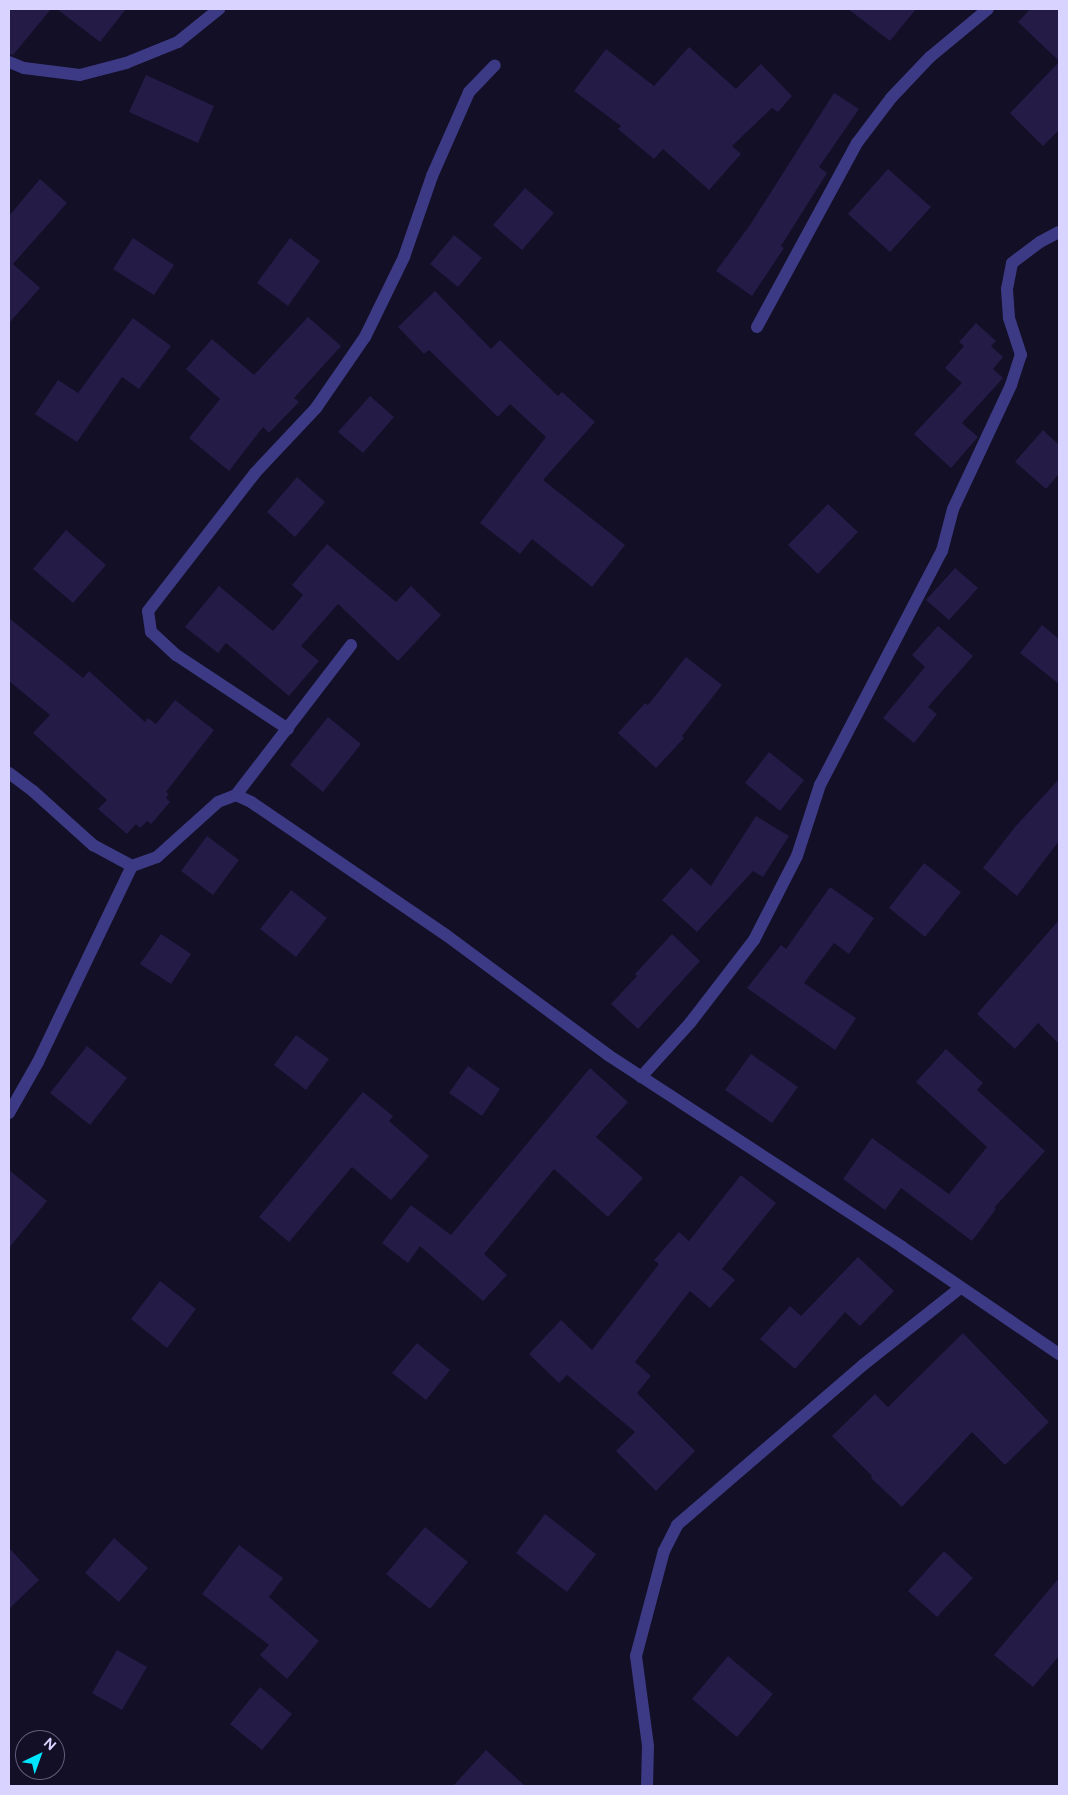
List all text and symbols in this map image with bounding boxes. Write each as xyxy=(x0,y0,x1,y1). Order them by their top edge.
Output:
north arrow xyxy=(15,1730,65,1780)
text: N xyxy=(40,1734,59,1754)

